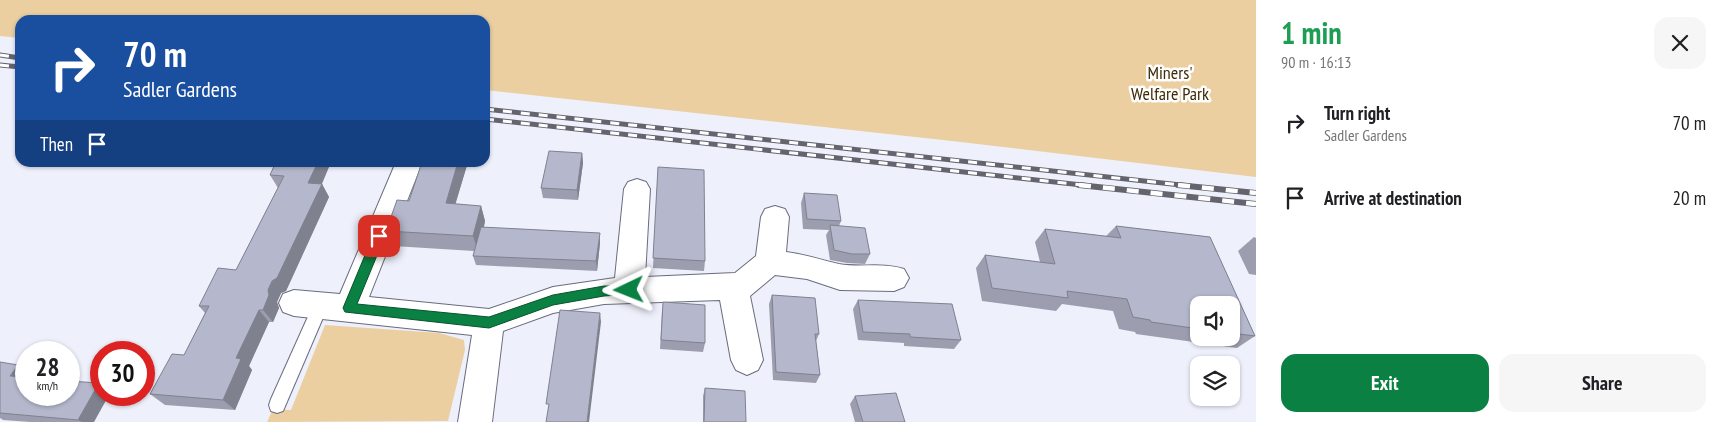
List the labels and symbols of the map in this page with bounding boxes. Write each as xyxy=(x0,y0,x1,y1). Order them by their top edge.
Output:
park label: Miners' Welfare Park xyxy=(1131,61,1209,105)
pin xyxy=(358,215,400,257)
position arrow xyxy=(602,263,654,315)
speed limit sign: 30 xyxy=(90,341,155,406)

